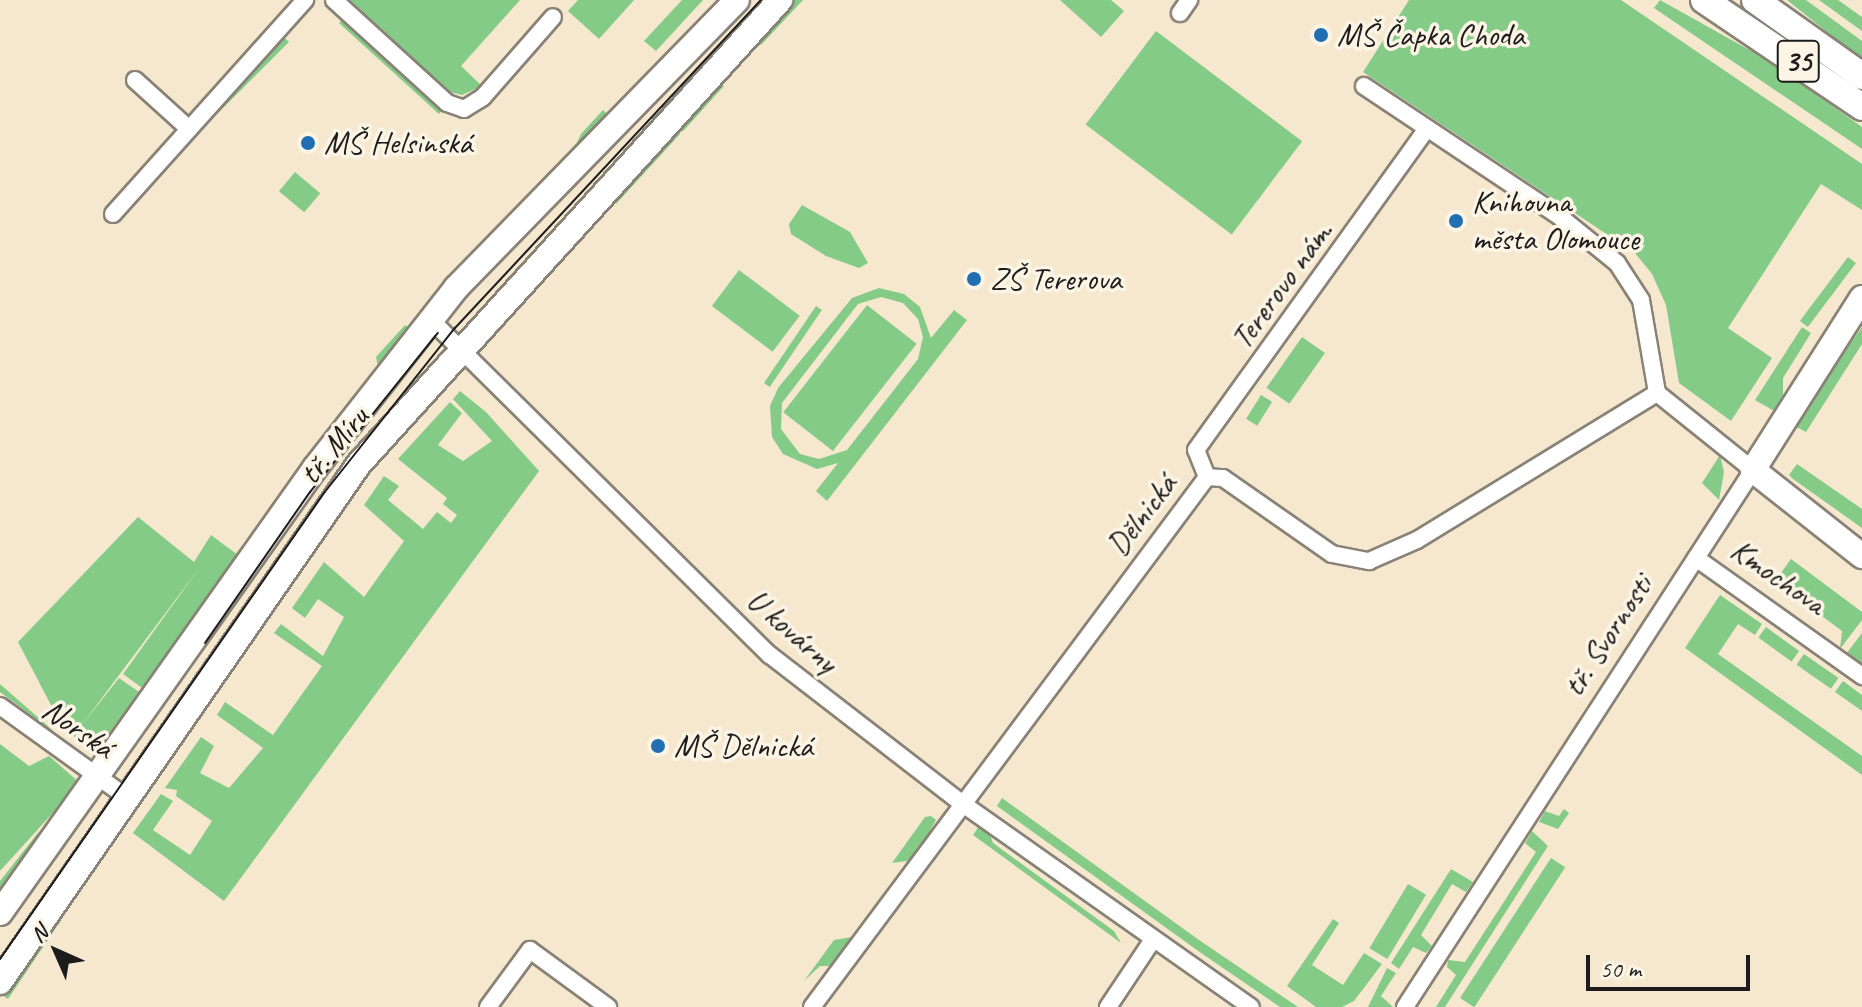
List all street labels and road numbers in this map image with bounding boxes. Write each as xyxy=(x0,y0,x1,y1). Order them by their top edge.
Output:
road number: 35 xyxy=(1776,35,1820,87)
street label: Tererovo nám. xyxy=(1223,213,1341,357)
street label: tř. Míru xyxy=(291,399,377,493)
street label: Dělnická xyxy=(1099,467,1185,563)
street label: Kmochova xyxy=(1723,531,1833,623)
street label: tř. Svornosti xyxy=(1555,568,1661,704)
street label: U kovárny xyxy=(739,581,845,681)
street label: Norská xyxy=(35,691,121,767)

